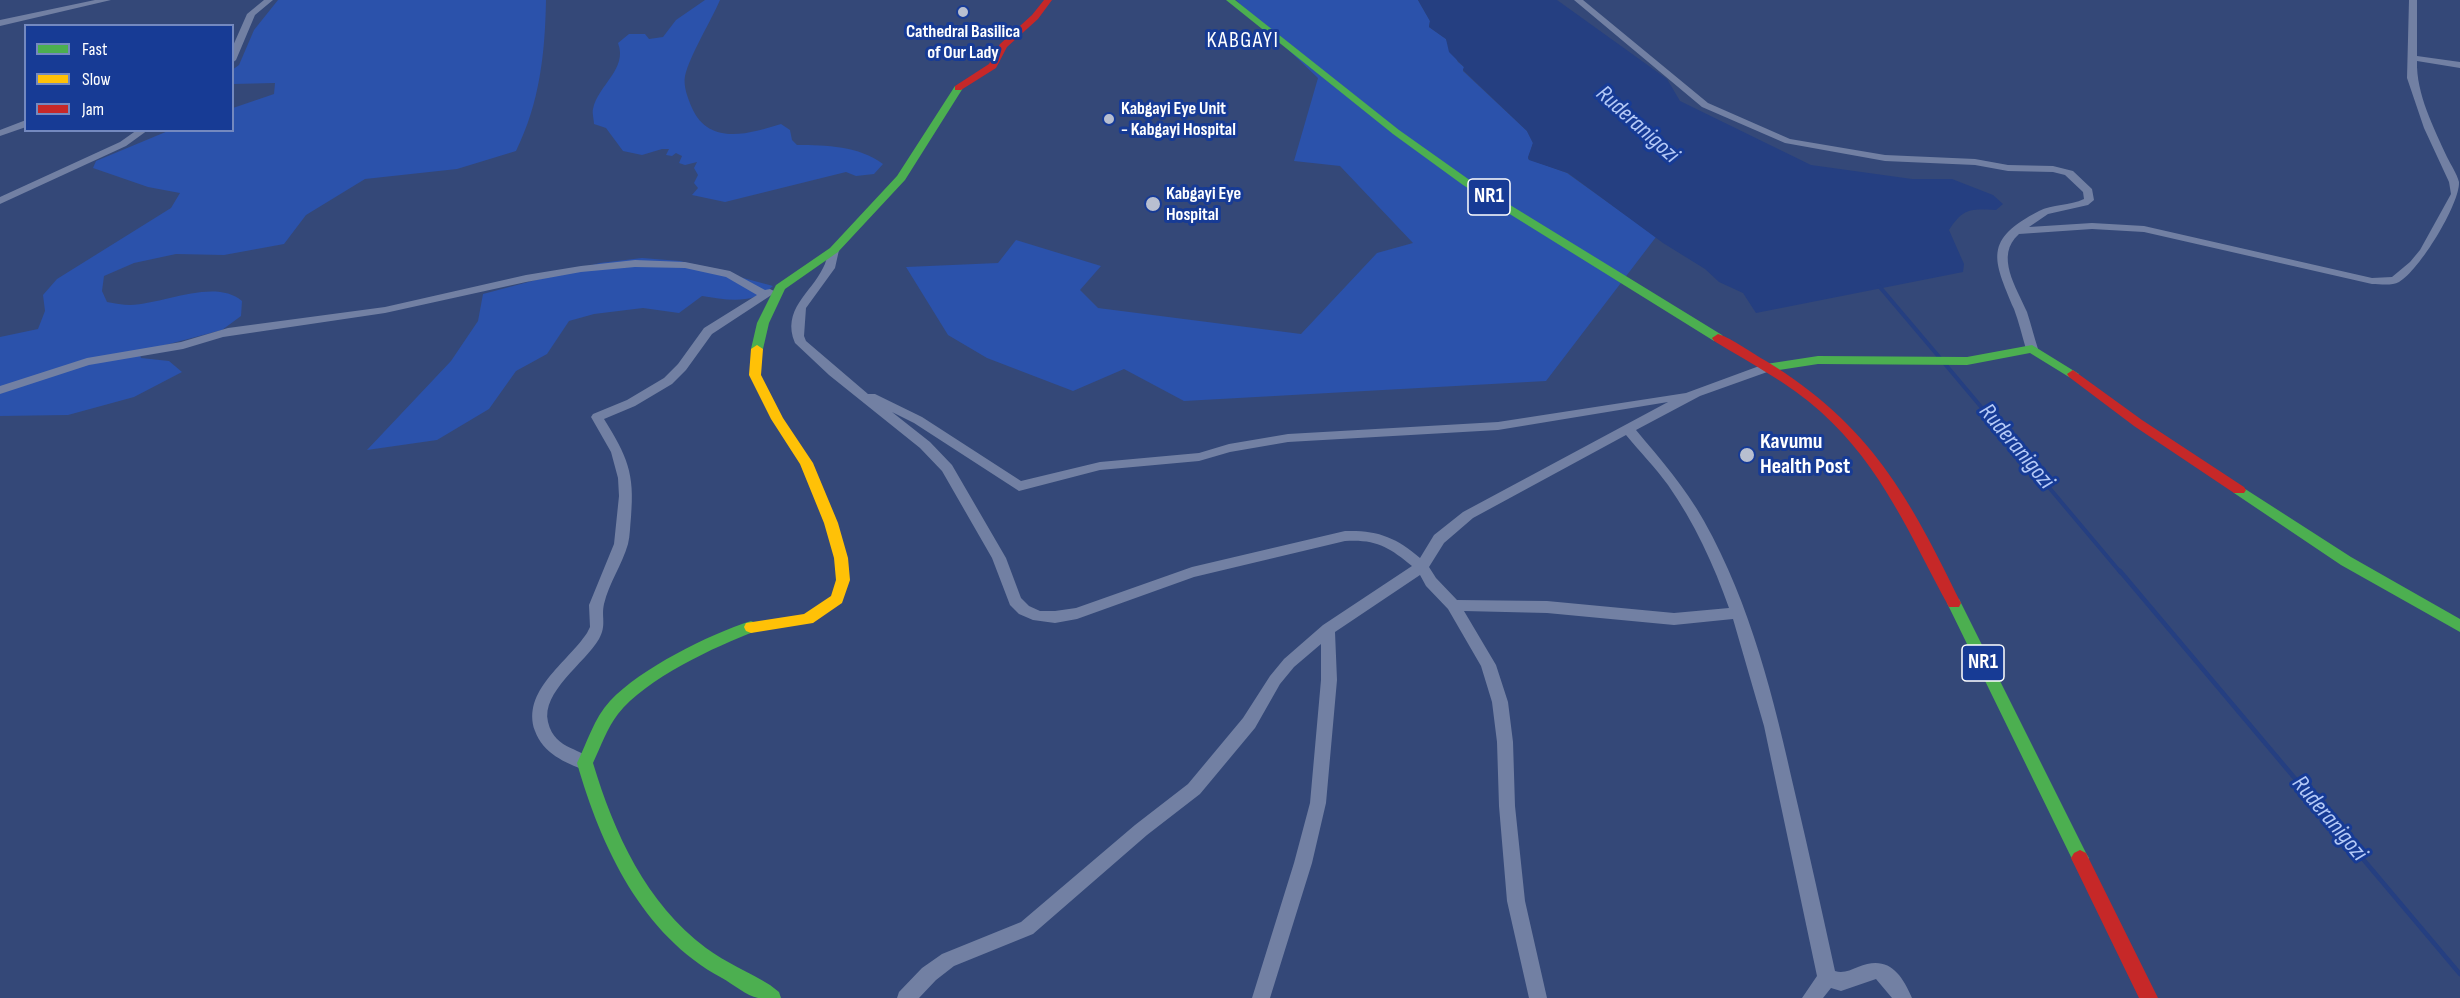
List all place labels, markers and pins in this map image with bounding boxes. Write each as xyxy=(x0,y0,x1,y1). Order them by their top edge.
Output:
marker: Cathedral Basilica of Our Lady xyxy=(956,5,970,19)
place label: Cathedral Basilica of Our Lady xyxy=(906,21,1020,63)
place label: Kabgayi Eye Unit - Kabgayi Hospital xyxy=(1121,98,1236,140)
marker: Kabgayi Eye Unit - Kabgayi Hospital xyxy=(1102,112,1116,126)
place label: Kabgayi Eye Hospital xyxy=(1166,183,1241,226)
marker: Kabgayi Eye Hospital xyxy=(1144,195,1162,213)
place label: Kavumu Health Post xyxy=(1760,429,1850,481)
marker: Kavumu Health Post xyxy=(1738,446,1756,464)

